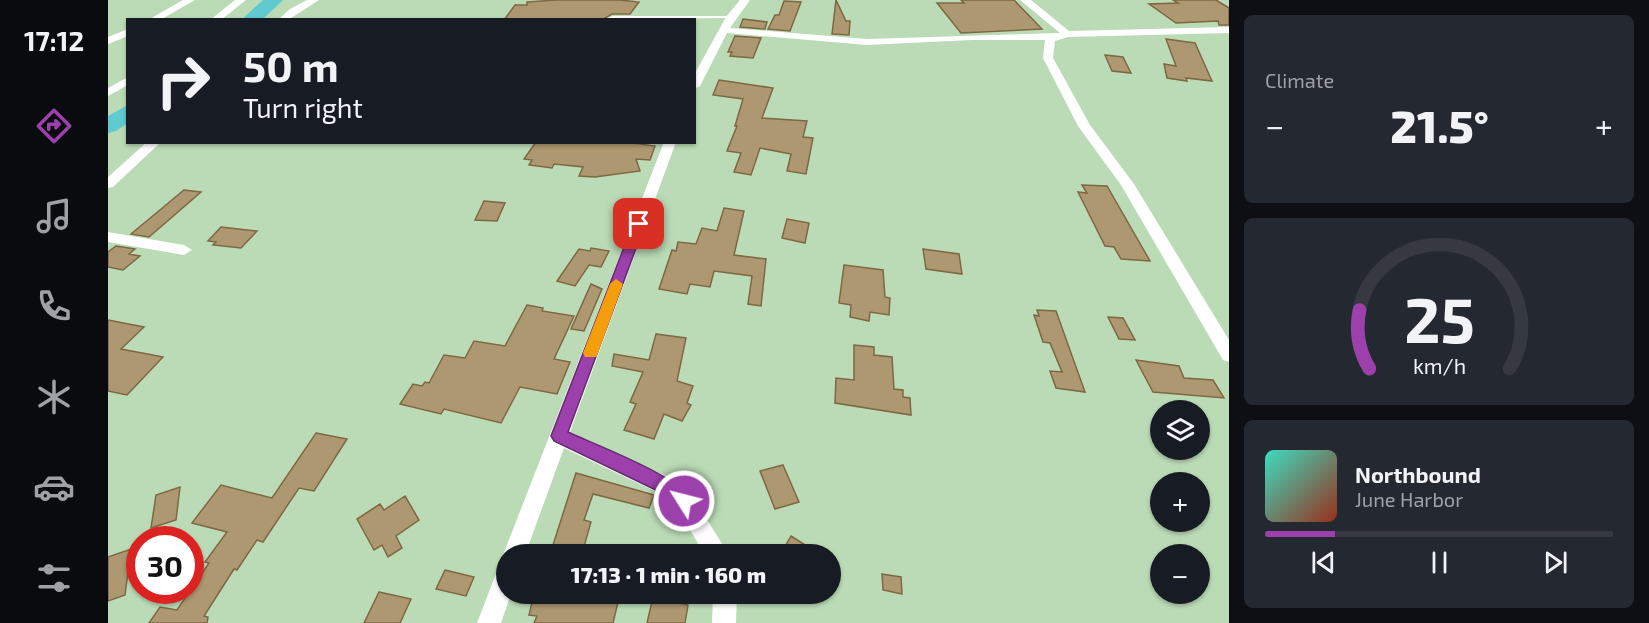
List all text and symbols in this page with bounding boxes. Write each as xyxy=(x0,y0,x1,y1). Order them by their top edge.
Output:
text: 17:12 xyxy=(24,24,84,56)
text: 50 m xyxy=(243,40,339,90)
icon: right xyxy=(144,42,222,120)
text: Climate xyxy=(1265,68,1334,92)
text: Turn right xyxy=(243,91,363,123)
text: 21.5° xyxy=(1390,98,1489,152)
icon: directions xyxy=(33,105,75,147)
text: − xyxy=(1265,105,1284,145)
text: + xyxy=(1595,105,1613,145)
icon: music xyxy=(33,195,75,237)
pin xyxy=(613,198,664,249)
icon: arrive xyxy=(622,207,655,240)
text: 25 xyxy=(1404,281,1474,356)
icon: phone xyxy=(33,285,75,327)
text: km/h xyxy=(1412,353,1466,378)
icon: climate xyxy=(33,376,75,418)
map controls xyxy=(1150,400,1210,604)
button: layers xyxy=(1150,400,1210,460)
text: Northbound xyxy=(1355,461,1481,487)
icon: car xyxy=(33,466,75,508)
position arrow xyxy=(652,469,716,533)
button: + xyxy=(1150,472,1210,532)
text: June Harbor xyxy=(1355,487,1463,511)
speed limit sign: 30 xyxy=(126,526,204,604)
button: − xyxy=(1150,544,1210,604)
icon: previous xyxy=(1307,546,1340,579)
icon: pause xyxy=(1423,546,1456,579)
icon: next xyxy=(1539,546,1572,579)
icon: filters xyxy=(33,557,75,599)
text: 17:13 · 1 min · 160 m xyxy=(571,561,766,587)

